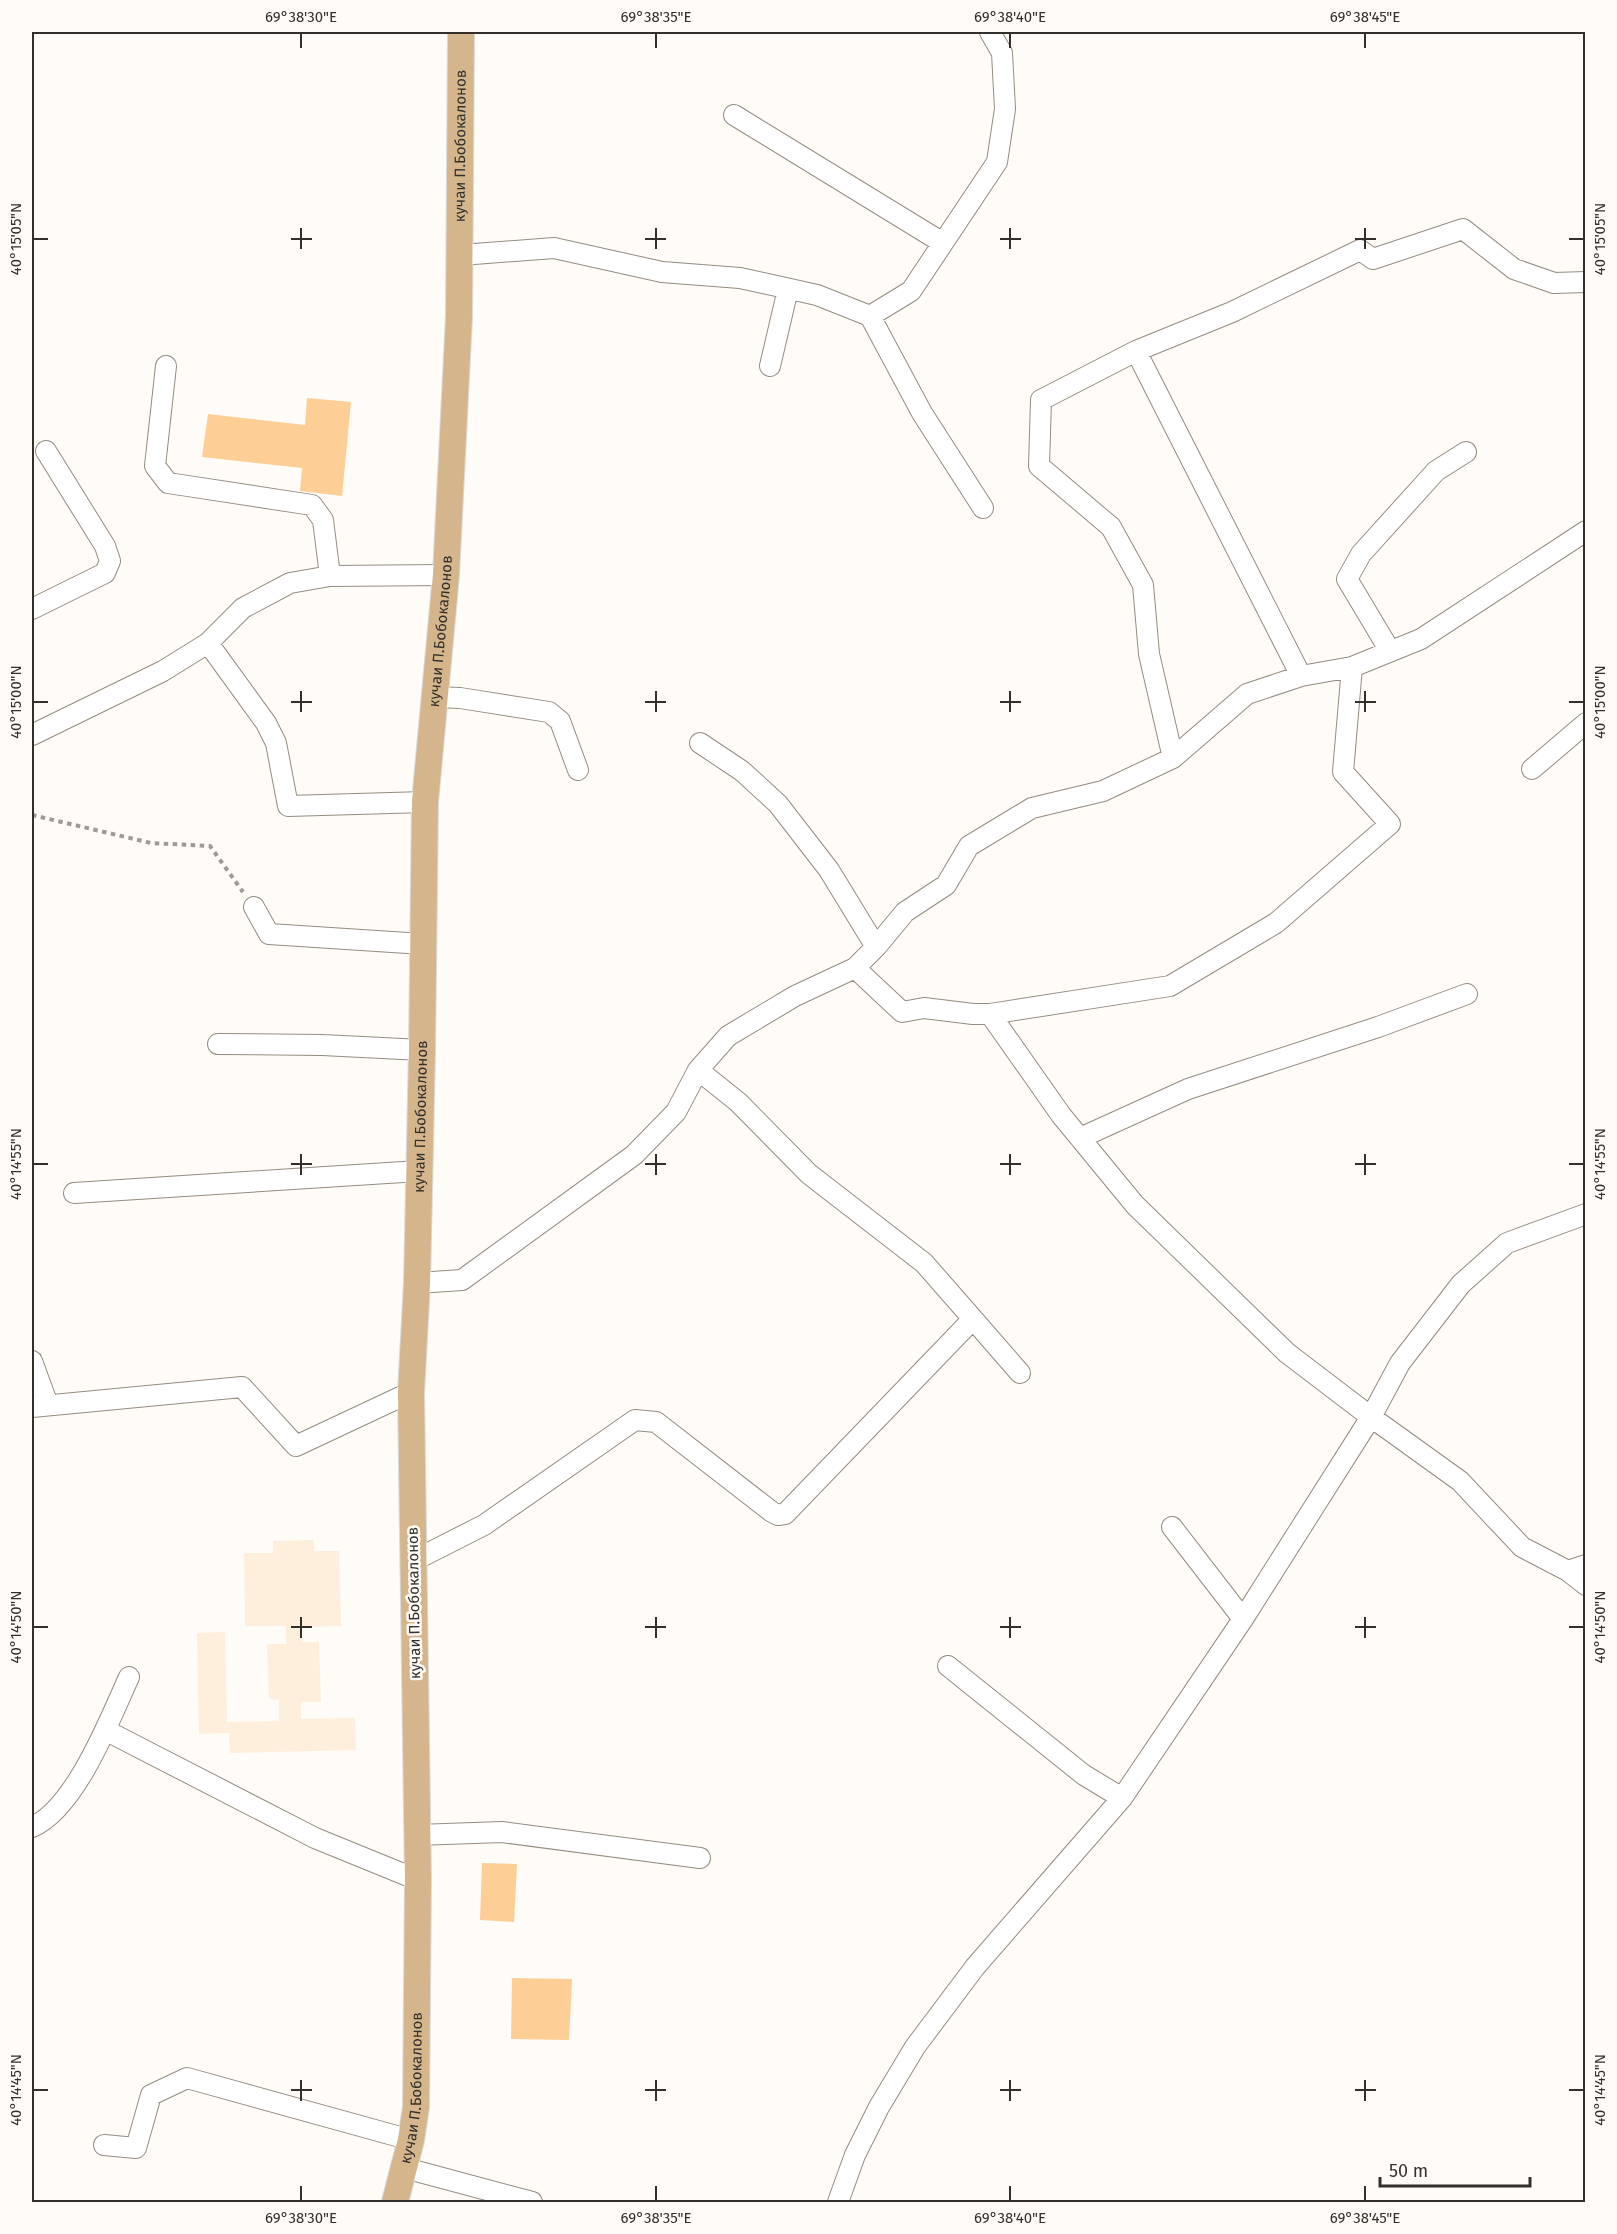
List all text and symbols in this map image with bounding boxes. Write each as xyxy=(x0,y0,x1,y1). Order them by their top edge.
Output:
text: 69°38'30"E xyxy=(265,8,337,26)
text: 69°38'35"E xyxy=(621,8,691,26)
text: 69°38'40"E xyxy=(974,8,1046,26)
text: 69°38'45"E xyxy=(1330,8,1400,26)
street label: кучаи П.Бобокалонов xyxy=(451,70,470,222)
text: 40°15'05"N xyxy=(7,203,25,275)
text: 40°15'05"N xyxy=(1591,203,1609,275)
street label: кучаи П.Бобокалонов xyxy=(425,555,456,708)
text: 40°15'00"N xyxy=(7,665,25,739)
text: 40°15'00"N xyxy=(1591,665,1609,739)
street label: кучаи П.Бобокалонов xyxy=(410,1040,431,1193)
text: 40°14'55"N xyxy=(7,1128,25,1200)
text: 40°14'55"N xyxy=(1591,1128,1609,1200)
street label: кучаи П.Бобокалонов xyxy=(404,1527,424,1679)
text: 40°14'50"N xyxy=(7,1590,25,1664)
text: 40°14'50"N xyxy=(1591,1590,1609,1664)
street label: кучаи П.Бобокалонов xyxy=(396,2012,426,2166)
text: 40°14'45"N xyxy=(7,2054,25,2126)
text: 40°14'45"N xyxy=(1591,2054,1609,2126)
scale bar xyxy=(1380,2150,1530,2188)
text: 50 m xyxy=(1389,2160,1428,2182)
text: 69°38'30"E xyxy=(265,2209,337,2227)
text: 69°38'35"E xyxy=(621,2209,691,2227)
text: 69°38'40"E xyxy=(974,2209,1046,2227)
text: 69°38'45"E xyxy=(1330,2209,1400,2227)

